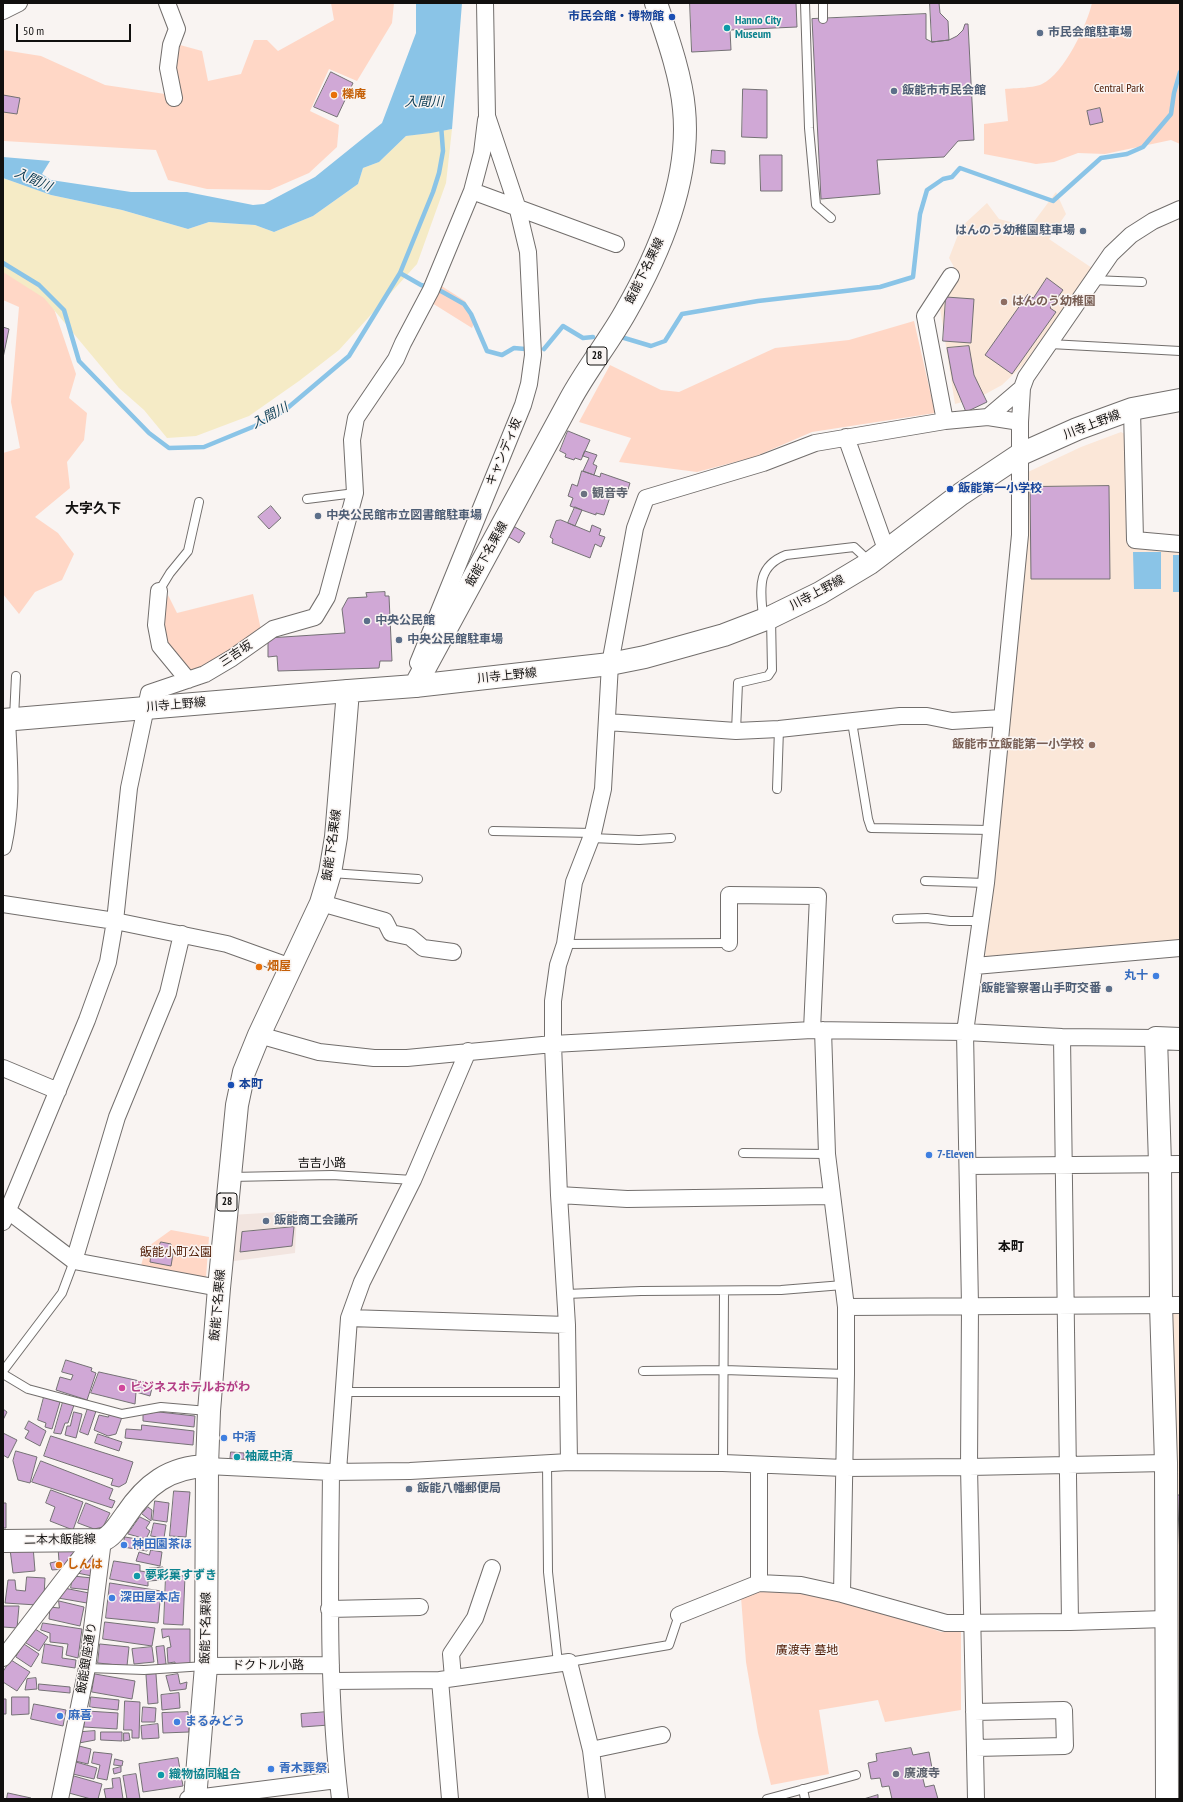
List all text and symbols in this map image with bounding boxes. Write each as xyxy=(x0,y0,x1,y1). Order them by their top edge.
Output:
place label: 市民会館・博物館 xyxy=(568,10,664,24)
marker: 市民会館・博物館 xyxy=(667,12,677,22)
place label: Hanno City Museum xyxy=(735,14,781,42)
scale bar xyxy=(18,16,133,42)
text: 50 m xyxy=(23,23,44,38)
marker: Hanno City Museum xyxy=(722,23,732,33)
place label: 市民会館駐車場 xyxy=(1048,26,1132,40)
marker: 市民会館駐車場 xyxy=(1035,28,1045,38)
park label: Central Park xyxy=(1094,82,1144,96)
place label: 飯能市市民会館 xyxy=(902,84,986,98)
marker: 飯能市市民会館 xyxy=(889,86,899,96)
place label: 櫟庵 xyxy=(342,88,366,102)
marker: 櫟庵 xyxy=(329,90,339,100)
water label: 入間川 xyxy=(405,94,443,110)
water label: 入間川 xyxy=(12,165,54,195)
place label: はんのう幼稚園駐車場 xyxy=(955,224,1075,238)
marker: はんのう幼稚園駐車場 xyxy=(1078,226,1088,236)
street label: 飯能下名栗線 xyxy=(623,235,667,307)
place label: はんのう幼稚園 xyxy=(1012,295,1096,309)
marker: はんのう幼稚園 xyxy=(999,297,1009,307)
road number: 28 xyxy=(587,347,607,365)
water label: 入間川 xyxy=(249,400,291,432)
street label: 川寺上野線 xyxy=(1061,408,1123,442)
street label: キャンディ坂 xyxy=(483,416,525,488)
place label: 飯能第一小学校 xyxy=(958,482,1042,496)
marker: 飯能第一小学校 xyxy=(945,484,955,494)
place label: 観音寺 xyxy=(592,487,628,501)
marker: 観音寺 xyxy=(579,489,589,499)
district label: 大字久下 xyxy=(65,501,121,517)
place label: 中央公民館市立図書館駐車場 xyxy=(326,509,482,523)
marker: 中央公民館市立図書館駐車場 xyxy=(313,511,323,521)
street label: 飯能下名栗線 xyxy=(463,519,511,589)
street label: 川寺上野線 xyxy=(787,573,847,613)
place label: 中央公民館 xyxy=(375,614,435,628)
marker: 中央公民館 xyxy=(362,616,372,626)
place label: 中央公民館駐車場 xyxy=(407,633,503,647)
marker: 中央公民館駐車場 xyxy=(394,635,404,645)
street label: 三吉坂 xyxy=(217,638,255,670)
street label: 川寺上野線 xyxy=(476,666,538,686)
street label: 川寺上野線 xyxy=(145,695,207,715)
place label: 飯能市立飯能第一小学校 xyxy=(952,738,1084,752)
marker: 飯能市立飯能第一小学校 xyxy=(1087,740,1097,750)
street label: 飯能下名栗線 xyxy=(320,808,344,882)
place label: 畑屋 xyxy=(267,960,291,974)
marker: 畑屋 xyxy=(254,962,264,972)
place label: 丸十 xyxy=(1124,969,1148,983)
marker: 丸十 xyxy=(1151,971,1161,981)
place label: 飯能警察署山手町交番 xyxy=(981,982,1101,996)
marker: 飯能警察署山手町交番 xyxy=(1104,984,1114,994)
place label: 本町 xyxy=(239,1078,263,1092)
marker: 本町 xyxy=(226,1080,236,1090)
place label: 7-Eleven xyxy=(937,1148,974,1162)
marker: 7-Eleven xyxy=(924,1150,934,1160)
street label: 吉吉小路 xyxy=(298,1157,346,1171)
road number: 28 xyxy=(217,1193,237,1211)
place label: 飯能商工会議所 xyxy=(274,1214,358,1228)
marker: 飯能商工会議所 xyxy=(261,1216,271,1226)
district label: 本町 xyxy=(998,1239,1024,1255)
park label: 飯能小町公園 xyxy=(140,1246,212,1260)
street label: 飯能下名栗線 xyxy=(208,1269,228,1341)
place label: ビジネスホテルおがわ xyxy=(130,1381,250,1395)
marker: ビジネスホテルおがわ xyxy=(117,1383,127,1393)
place label: 中清 xyxy=(232,1431,256,1445)
marker: 中清 xyxy=(219,1433,229,1443)
place label: 袖蔵中清 xyxy=(245,1450,293,1464)
marker: 袖蔵中清 xyxy=(232,1452,242,1462)
place label: 飯能八幡郵便局 xyxy=(417,1482,501,1496)
marker: 飯能八幡郵便局 xyxy=(404,1484,414,1494)
street label: 二本木飯能線 xyxy=(24,1532,96,1548)
place label: 神田園茶ほ xyxy=(132,1538,192,1552)
marker: 神田園茶ほ xyxy=(119,1540,129,1550)
place label: しんは xyxy=(67,1558,103,1572)
marker: しんは xyxy=(54,1560,64,1570)
place label: 夢彩菓すずき xyxy=(145,1569,217,1583)
marker: 夢彩菓すずき xyxy=(132,1571,142,1581)
place label: 深田屋本店 xyxy=(120,1591,180,1605)
street label: 飯能下名栗線 xyxy=(198,1592,214,1664)
marker: 深田屋本店 xyxy=(107,1593,117,1603)
street label: 飯能銀座通り xyxy=(74,1621,100,1695)
park label: 廣渡寺 墓地 xyxy=(776,1644,838,1658)
street label: ドクトル小路 xyxy=(232,1659,304,1673)
place label: 麻喜 xyxy=(68,1709,92,1723)
marker: 麻喜 xyxy=(55,1711,65,1721)
place label: まるみどう xyxy=(185,1715,245,1729)
marker: まるみどう xyxy=(172,1717,182,1727)
place label: 青木葬祭 xyxy=(279,1762,327,1776)
marker: 青木葬祭 xyxy=(266,1764,276,1774)
place label: 廣渡寺 xyxy=(904,1767,940,1781)
place label: 織物協同組合 xyxy=(169,1768,241,1782)
marker: 廣渡寺 xyxy=(891,1769,901,1779)
marker: 織物協同組合 xyxy=(156,1770,166,1780)

